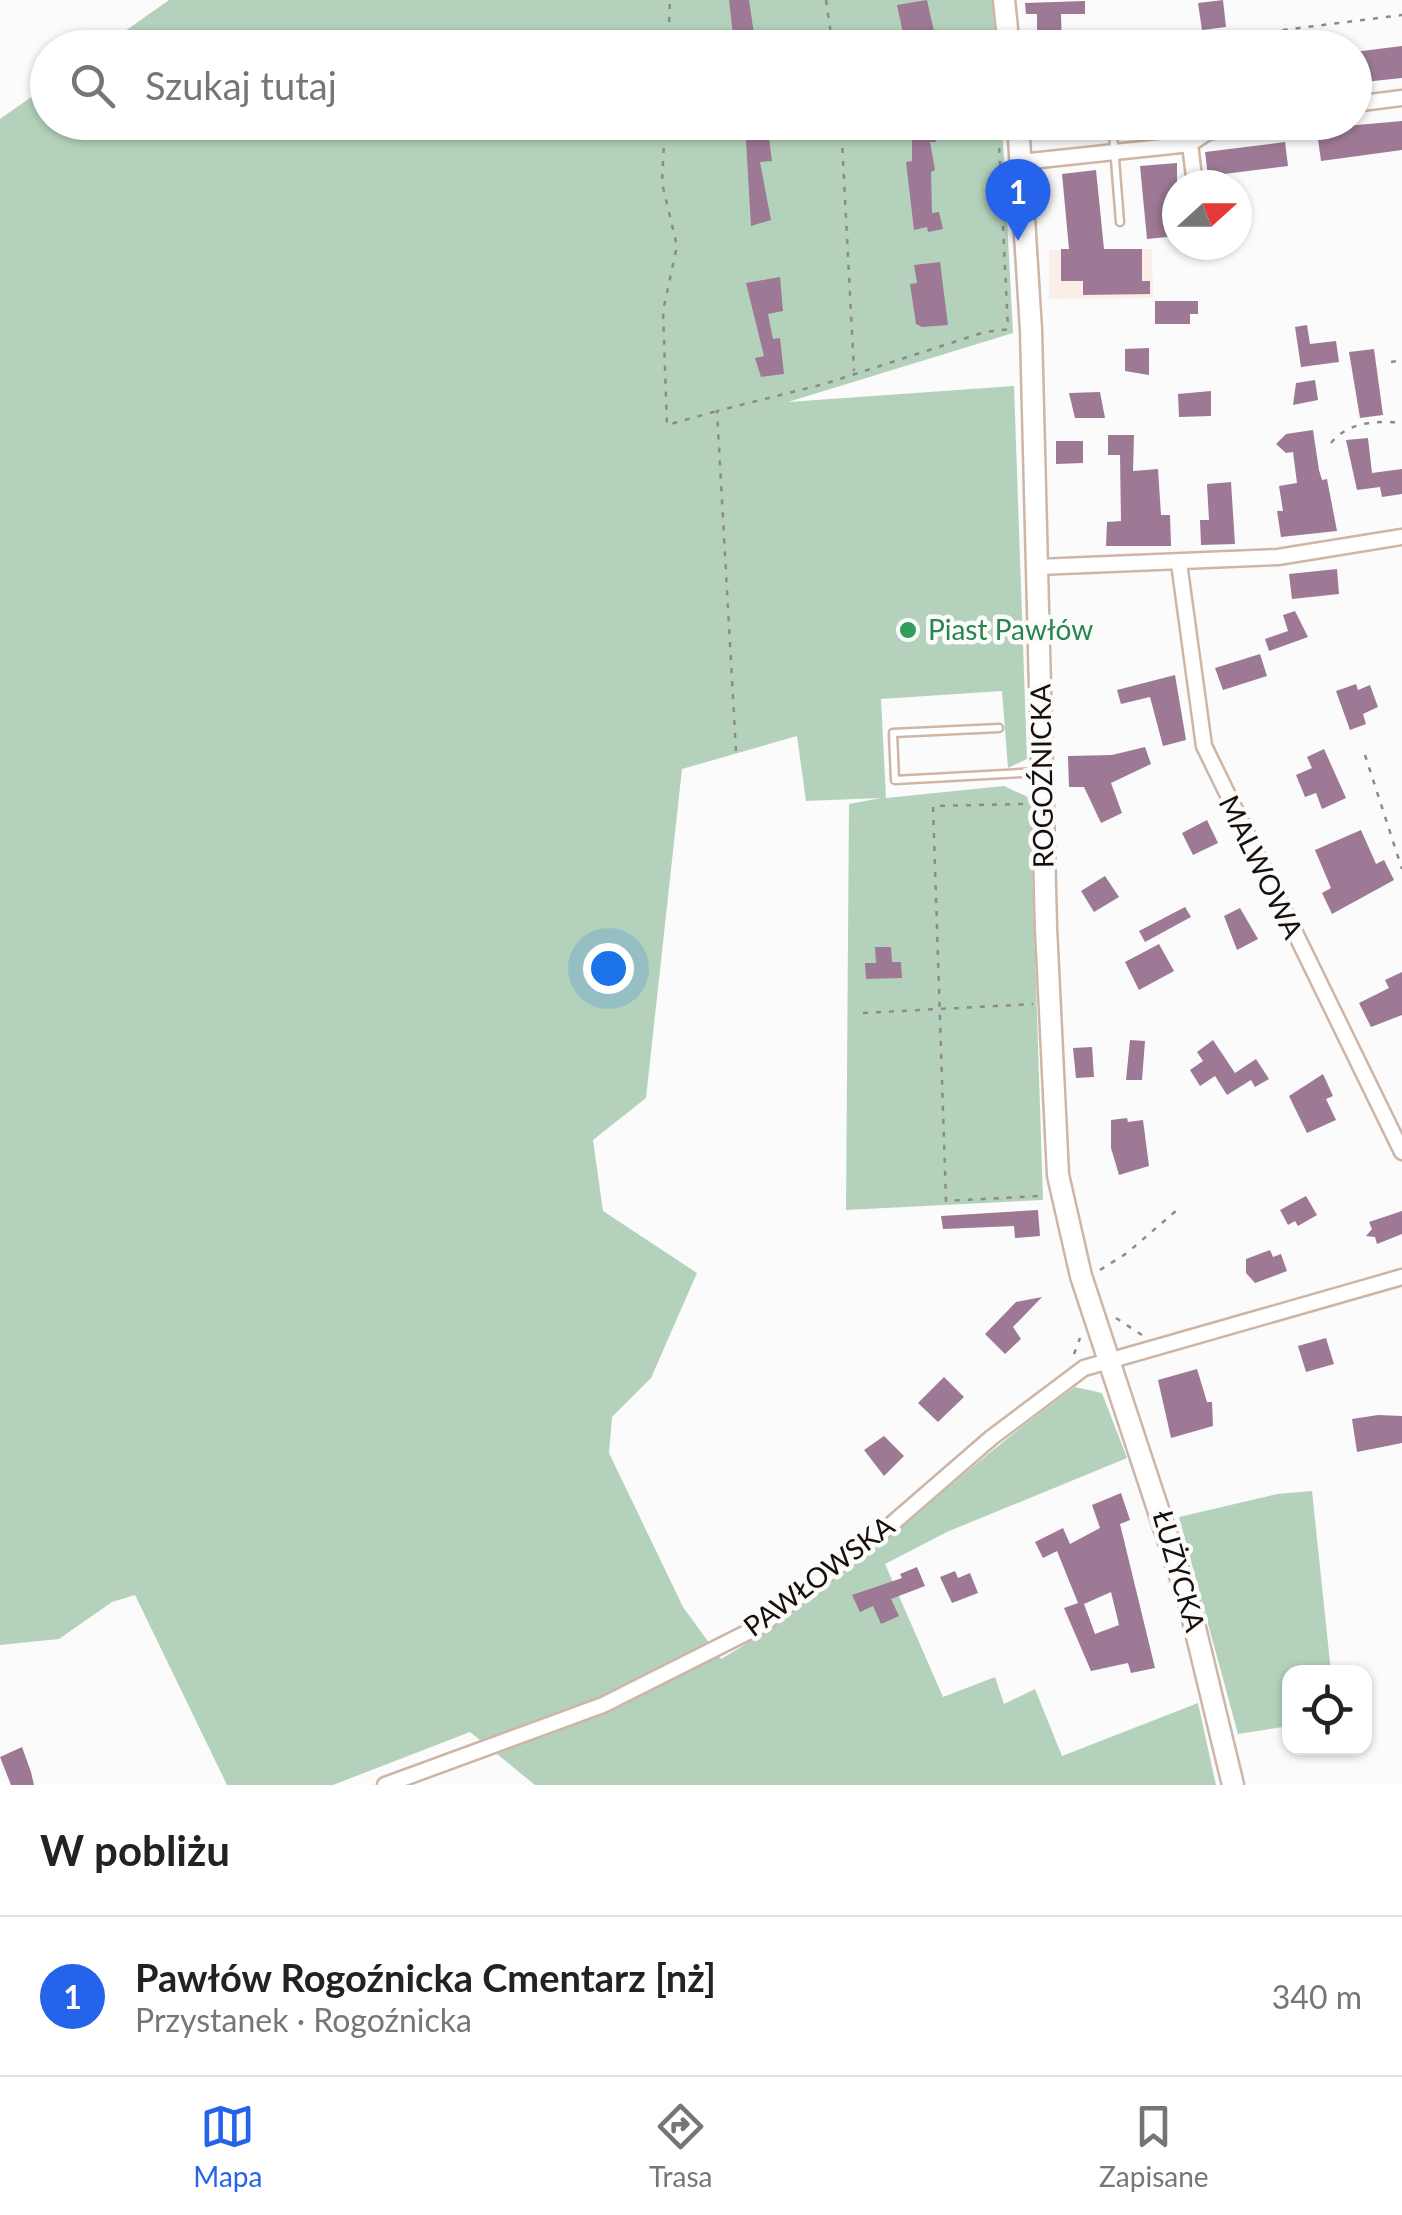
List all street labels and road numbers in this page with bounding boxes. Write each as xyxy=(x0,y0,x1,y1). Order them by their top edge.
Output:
street label: ROGOŹNICKA xyxy=(1022,683,1060,869)
street label: MALWOWA xyxy=(1213,789,1311,944)
street label: ŁUŻYCKA xyxy=(1147,1506,1213,1635)
street label: PAWŁOWSKA xyxy=(736,1508,900,1643)

